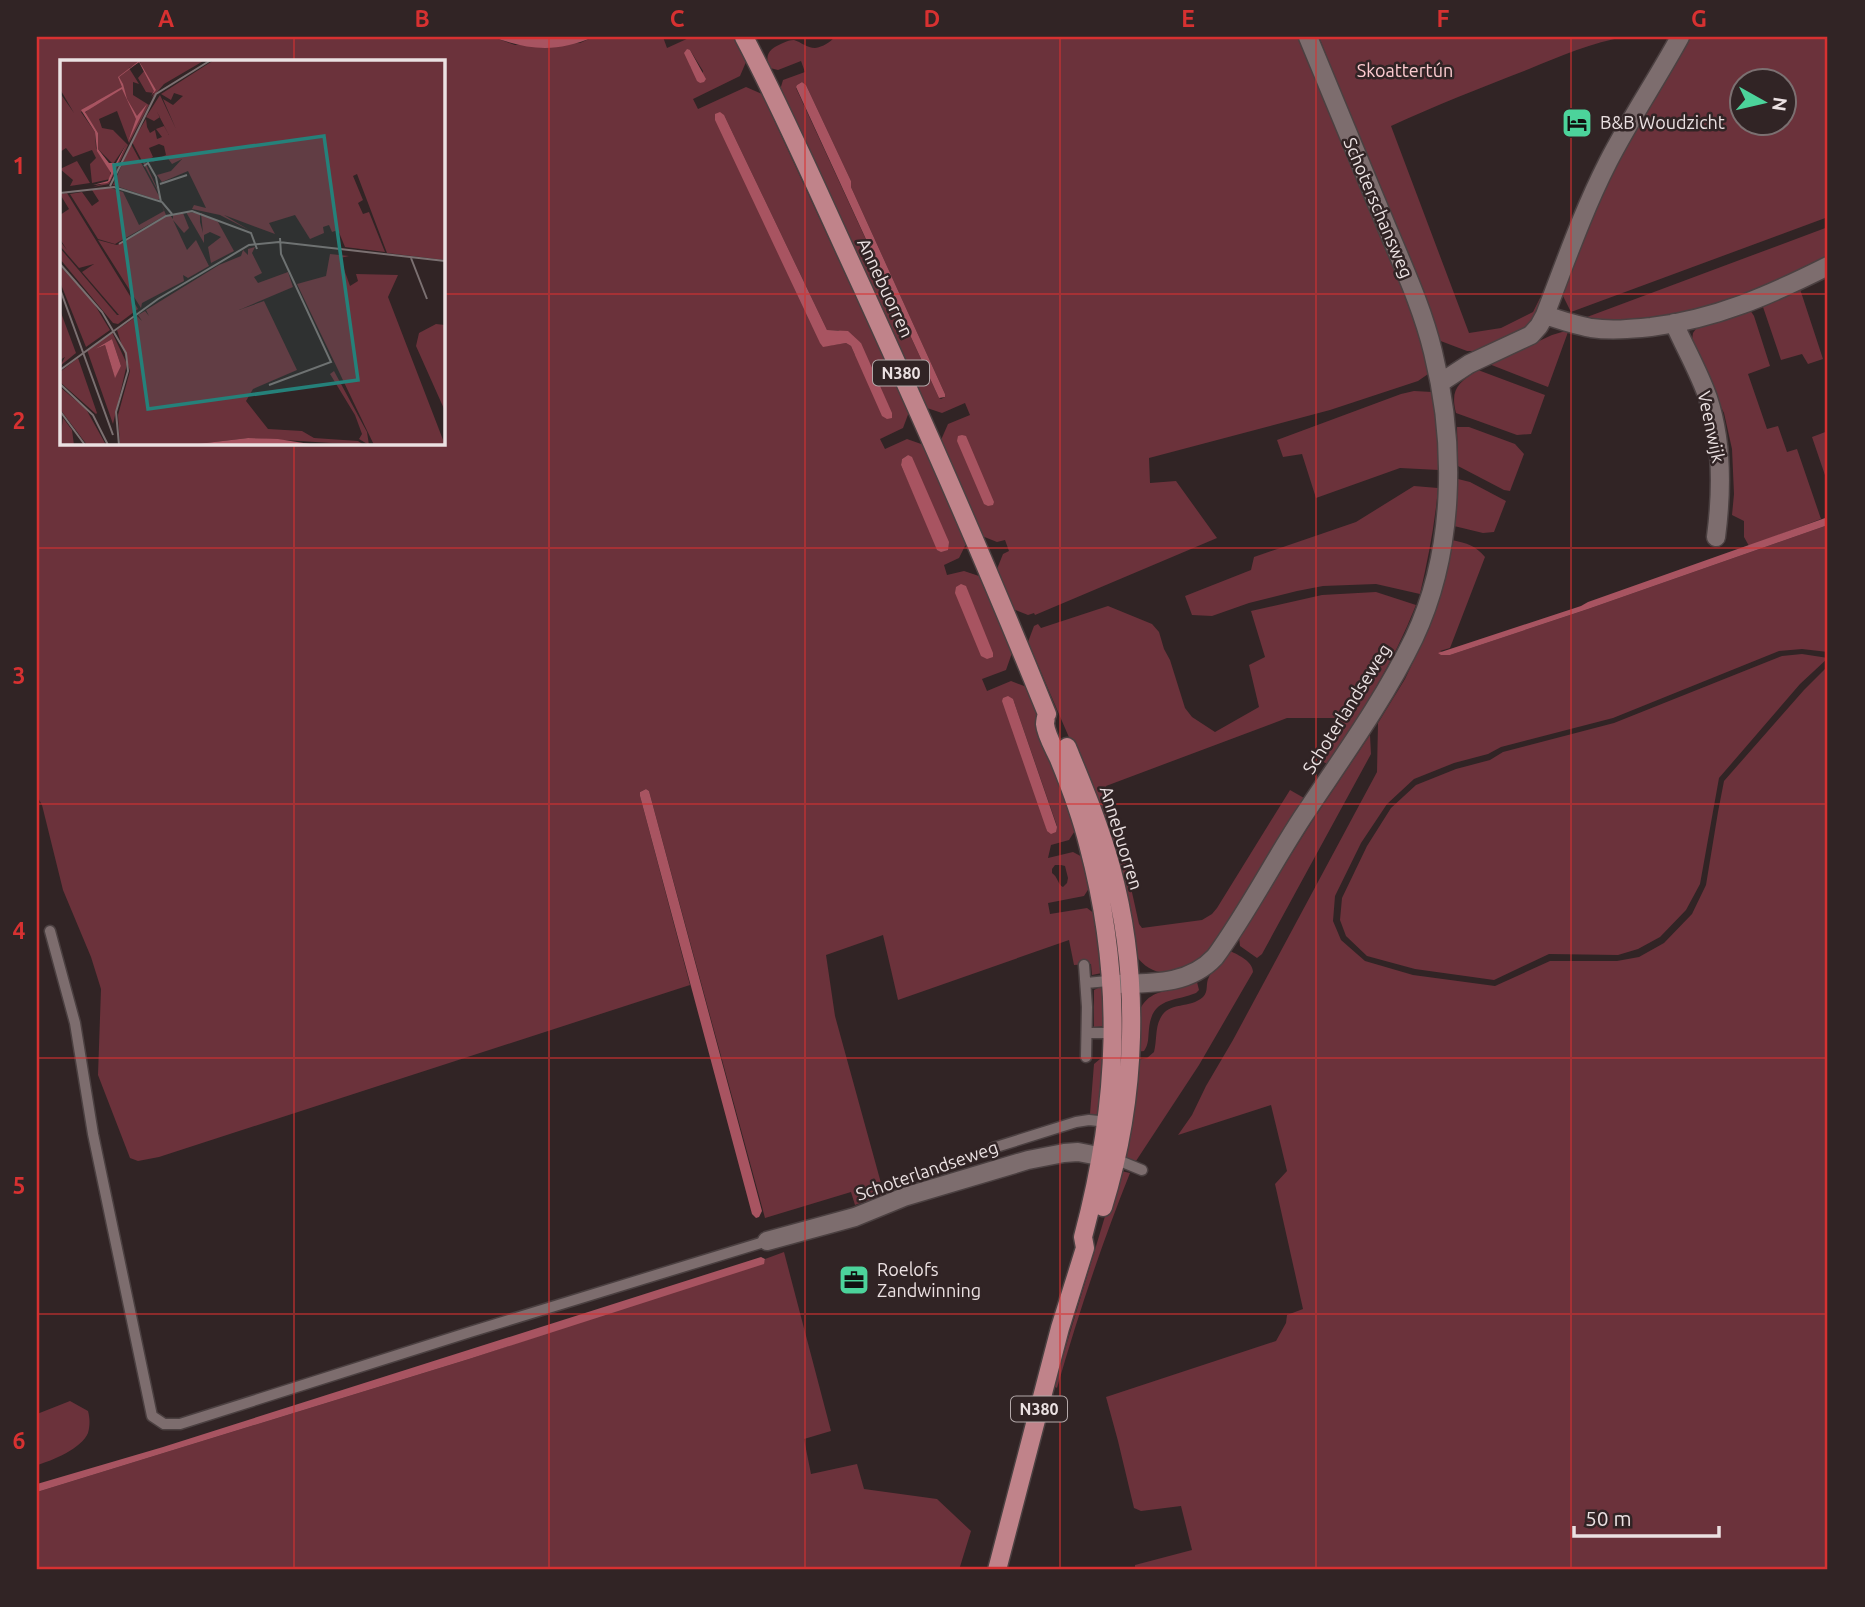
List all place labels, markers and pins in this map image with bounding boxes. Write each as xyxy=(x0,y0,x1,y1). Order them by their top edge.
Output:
hotel icon: B&B Woudzicht xyxy=(1560,106,1594,140)
place label: B&B Woudzicht xyxy=(1600,112,1725,132)
place label: Roelofs Zandwinning xyxy=(877,1259,981,1300)
office icon: Roelofs Zandwinning xyxy=(837,1263,871,1297)

